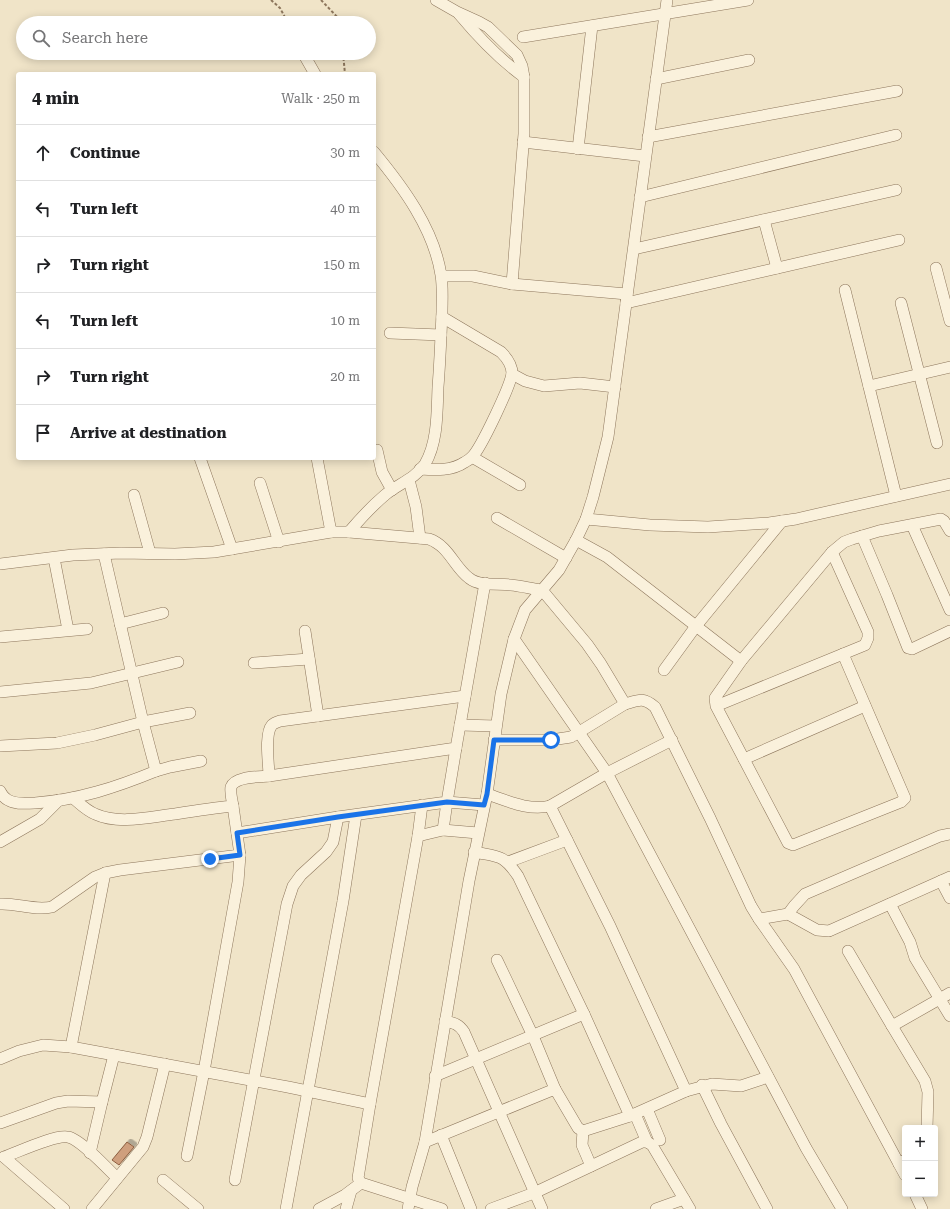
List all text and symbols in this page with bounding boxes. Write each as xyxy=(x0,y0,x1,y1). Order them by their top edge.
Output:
search box xyxy=(16,16,376,60)
icon: search xyxy=(30,27,52,49)
text: Search here xyxy=(62,29,148,47)
text: 4 min xyxy=(32,88,79,108)
text: Walk · 250 m xyxy=(281,91,360,106)
icon: ahead xyxy=(32,142,54,164)
text: Continue xyxy=(70,144,140,162)
text: 30 m xyxy=(330,145,360,160)
icon: left xyxy=(32,198,54,220)
text: Turn left xyxy=(70,200,138,218)
text: 40 m xyxy=(330,201,360,216)
icon: right xyxy=(32,254,54,276)
text: Turn right xyxy=(70,256,149,274)
text: 150 m xyxy=(323,257,360,272)
icon: left xyxy=(32,310,54,332)
text: Turn left xyxy=(70,312,138,330)
text: 10 m xyxy=(330,313,360,328)
icon: right xyxy=(32,366,54,388)
text: Turn right xyxy=(70,368,149,386)
text: 20 m xyxy=(330,369,360,384)
icon: arrive xyxy=(32,422,54,444)
text: Arrive at destination xyxy=(70,424,226,442)
route start xyxy=(542,731,560,749)
route end xyxy=(201,850,219,868)
map controls xyxy=(902,1125,938,1197)
button: + xyxy=(902,1125,938,1161)
button: − xyxy=(902,1161,938,1197)

